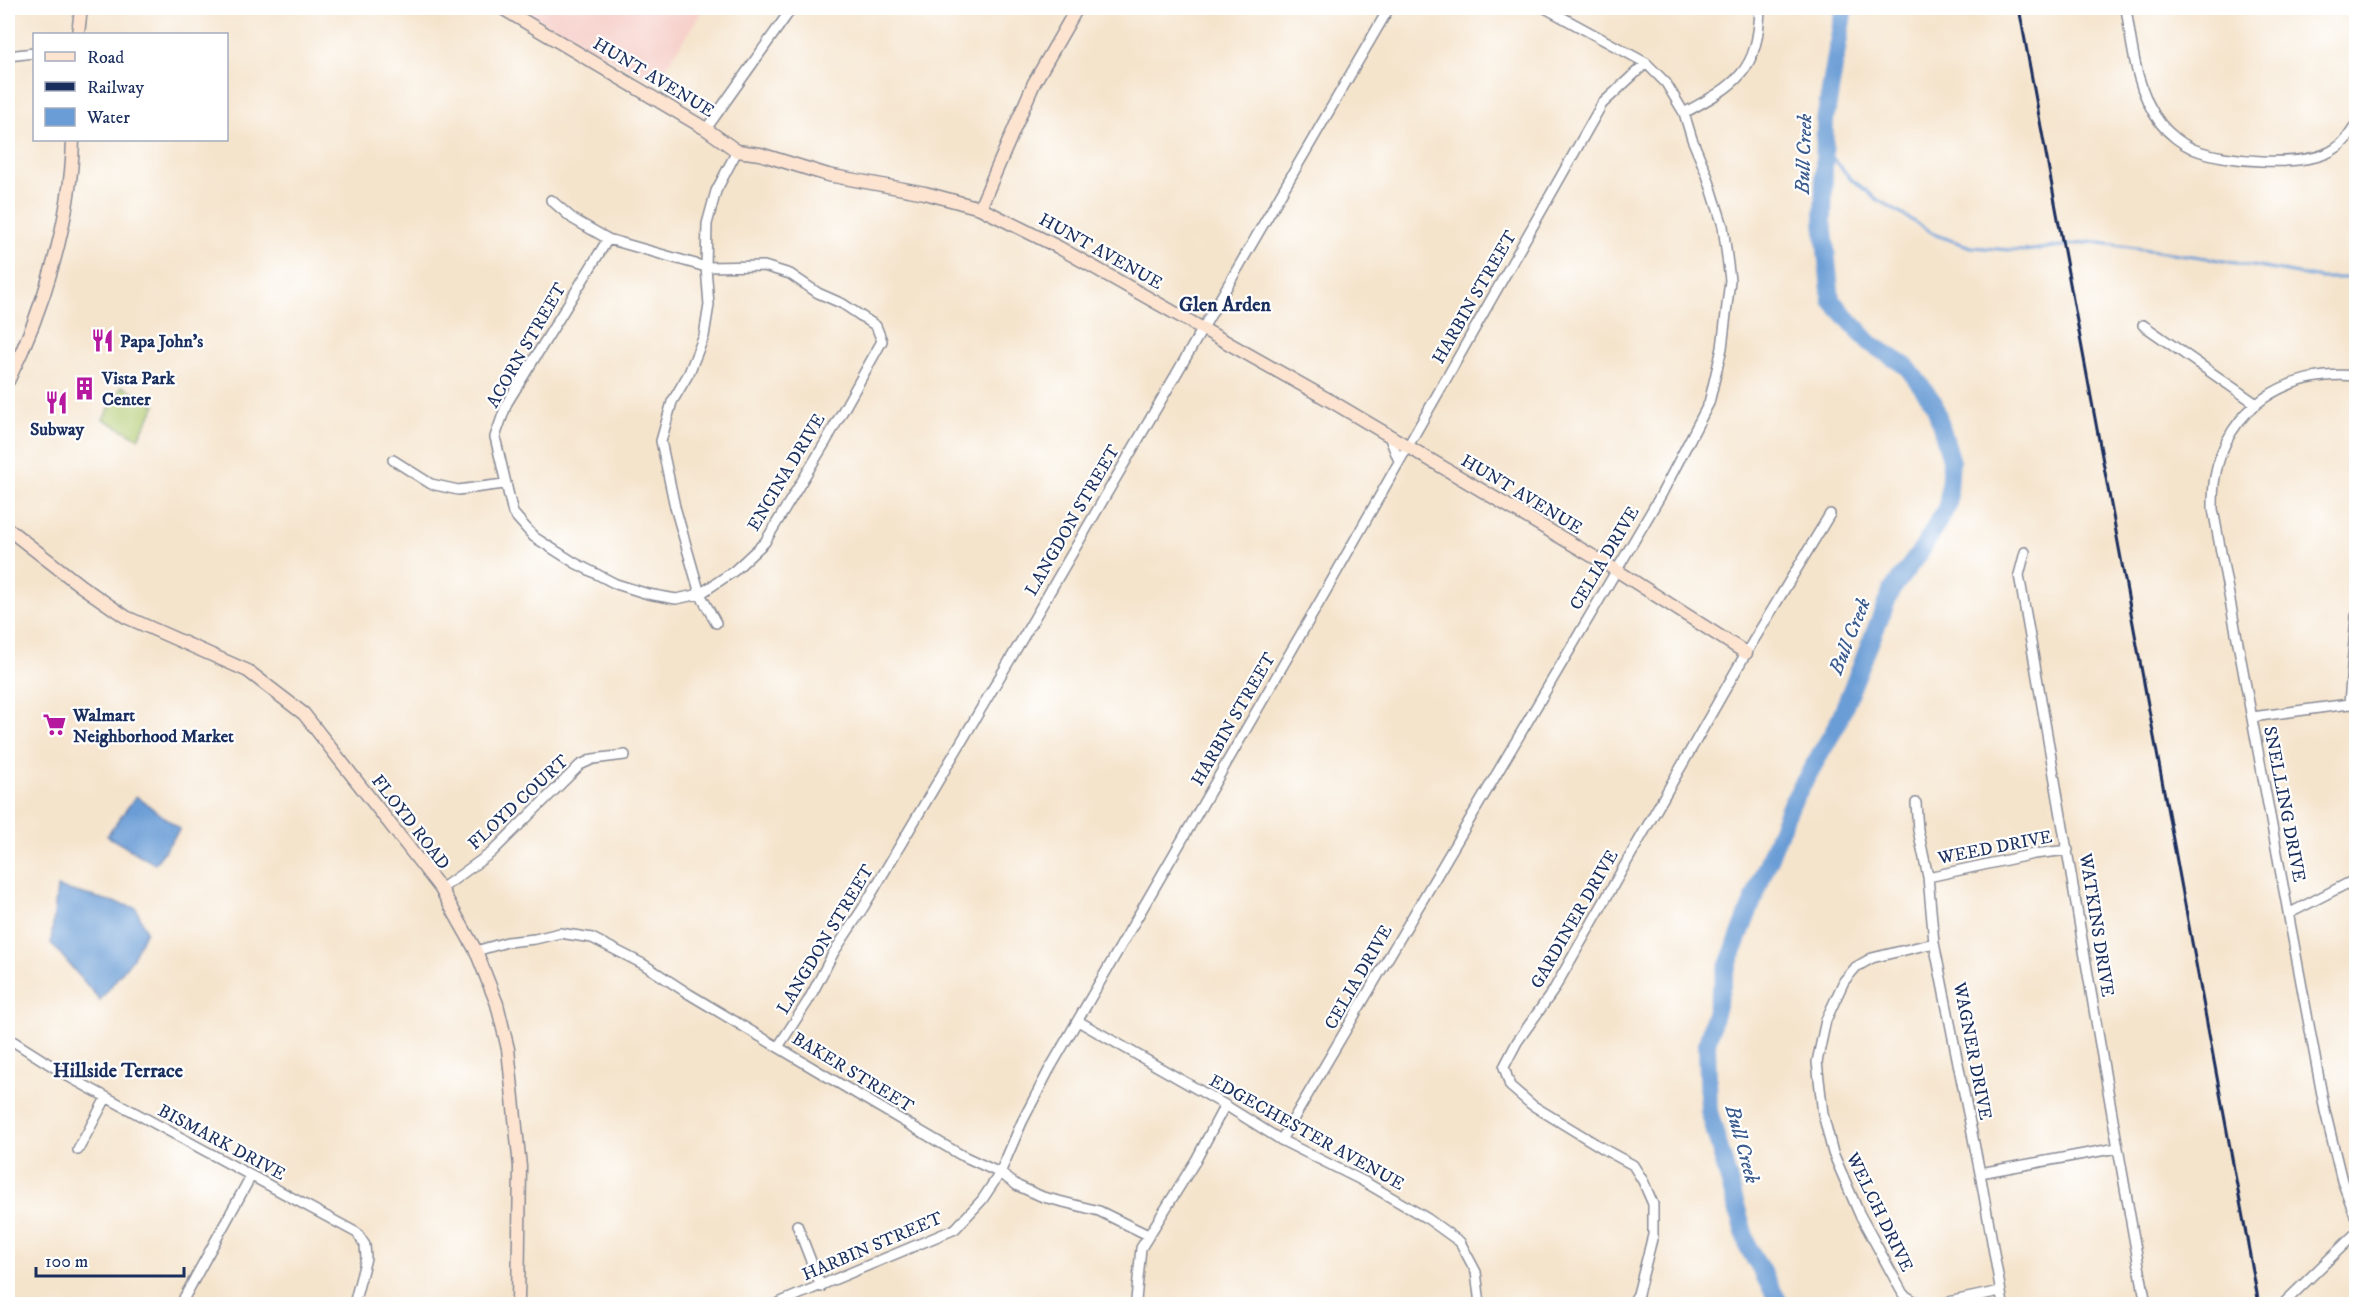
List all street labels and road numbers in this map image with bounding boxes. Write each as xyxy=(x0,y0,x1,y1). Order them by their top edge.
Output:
street label: HUNT AVENUE xyxy=(589,33,718,123)
street label: HUNT AVENUE xyxy=(1035,209,1166,295)
street label: HARBIN STREET xyxy=(1428,227,1522,368)
street label: ACORN STREET xyxy=(482,279,572,412)
street label: ENCINA DRIVE xyxy=(743,410,831,535)
street label: LANGDON STREET xyxy=(1021,441,1125,600)
street label: HUNT AVENUE xyxy=(1457,450,1586,540)
street label: CELIA DRIVE xyxy=(1565,502,1645,614)
street label: HARBIN STREET xyxy=(1187,649,1281,790)
street label: SNELLING DRIVE xyxy=(2258,724,2310,884)
street label: FLOYD COURT xyxy=(464,750,574,855)
street label: FLOYD ROAD xyxy=(366,771,454,874)
street label: WEED DRIVE xyxy=(1935,826,2054,870)
street label: GARDINER DRIVE xyxy=(1526,846,1624,993)
street label: WATKINS DRIVE xyxy=(2074,851,2118,999)
street label: LANGDON STREET xyxy=(772,860,879,1018)
street label: CELIA DRIVE xyxy=(1320,921,1398,1034)
street label: WAGNER DRIVE xyxy=(1948,979,1996,1122)
street label: BAKER STREET xyxy=(788,1028,918,1118)
street label: EDGECHESTER AVENUE xyxy=(1205,1070,1408,1196)
street label: BISMARK DRIVE xyxy=(154,1100,289,1186)
street label: WELCH DRIVE xyxy=(1840,1148,1918,1276)
street label: HARBIN STREET xyxy=(799,1207,946,1286)

